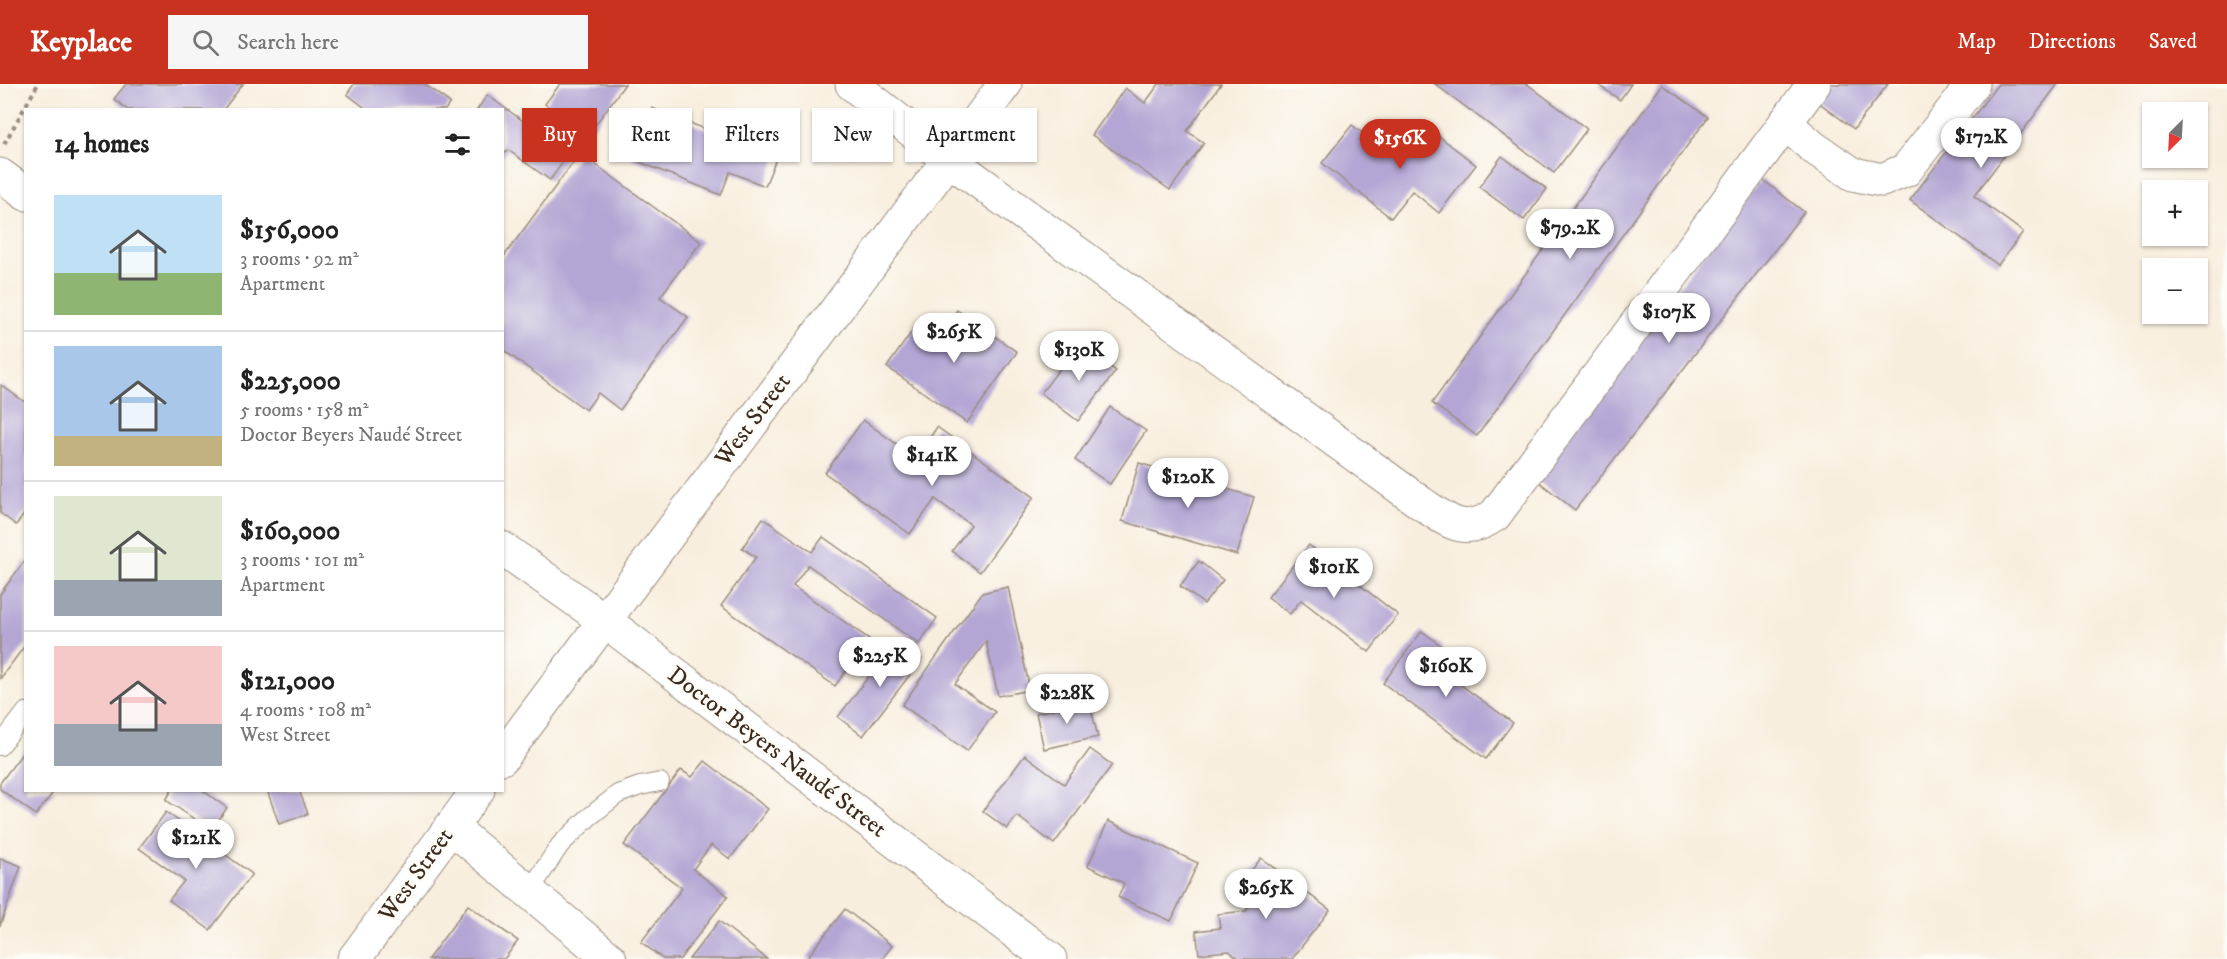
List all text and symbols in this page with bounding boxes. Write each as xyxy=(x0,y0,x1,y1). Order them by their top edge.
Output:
search box xyxy=(168,15,588,69)
text: Keyplace xyxy=(30,25,132,60)
icon: search xyxy=(189,26,222,59)
text: Search here xyxy=(237,29,339,56)
text: Map xyxy=(1957,29,1996,55)
text: Directions xyxy=(2029,29,2116,55)
text: Saved xyxy=(2149,29,2197,55)
north arrow xyxy=(2142,102,2208,168)
map controls xyxy=(2142,102,2208,324)
chip: Buy xyxy=(522,108,597,162)
chip: Rent xyxy=(609,108,692,162)
chip: Filters xyxy=(704,108,800,162)
chip: New xyxy=(812,108,893,162)
chip: Apartment xyxy=(905,108,1037,162)
pin: $172K xyxy=(1939,118,2023,169)
pin: $156K xyxy=(1358,119,1442,170)
text: $172K xyxy=(1955,125,2007,150)
text: $156K xyxy=(1374,126,1426,151)
text: 14 homes xyxy=(54,128,149,161)
icon: filters xyxy=(441,128,474,161)
button: + xyxy=(2142,180,2208,246)
pin: $79.2K xyxy=(1521,209,1619,260)
text: $156,000 xyxy=(240,214,339,247)
text: $79.2K xyxy=(1540,216,1600,241)
icon: home xyxy=(102,219,174,291)
text: 3 rooms · 92 m² xyxy=(240,247,359,272)
button: − xyxy=(2142,258,2208,324)
text: Apartment xyxy=(240,272,325,297)
pin: $107K xyxy=(1627,293,1711,344)
text: $107K xyxy=(1642,300,1696,325)
pin: $265K xyxy=(912,313,996,364)
text: $265K xyxy=(926,320,982,345)
pin: $130K xyxy=(1037,331,1121,382)
text: $130K xyxy=(1054,338,1104,363)
text: $225,000 xyxy=(240,365,341,398)
street label: West Street xyxy=(708,367,798,473)
icon: home xyxy=(102,370,174,442)
text: 5 rooms · 158 m² xyxy=(240,398,369,423)
text: Doctor Beyers Naudé Street xyxy=(240,423,462,448)
pin: $141K xyxy=(890,436,974,487)
text: $141K xyxy=(906,443,958,468)
pin: $120K xyxy=(1146,458,1230,509)
text: $120K xyxy=(1162,465,1214,490)
text: $160,000 xyxy=(240,515,340,548)
icon: home xyxy=(102,520,174,592)
text: 3 rooms · 101 m² xyxy=(240,548,364,573)
pin: $101K xyxy=(1292,548,1376,599)
text: $101K xyxy=(1309,555,1359,580)
text: Apartment xyxy=(240,573,325,598)
pin: $225K xyxy=(838,637,922,688)
text: $225K xyxy=(853,644,907,669)
pin: $160K xyxy=(1404,647,1488,698)
text: $160K xyxy=(1419,654,1473,679)
street label: Doctor Beyers Naudé Street xyxy=(662,660,893,844)
text: $121,000 xyxy=(240,665,335,698)
icon: home xyxy=(102,670,174,742)
pin: $228K xyxy=(1025,674,1109,725)
text: $228K xyxy=(1040,681,1094,706)
text: 4 rooms · 108 m² xyxy=(240,698,371,723)
text: West Street xyxy=(240,723,330,748)
pin: $121K xyxy=(154,819,238,870)
street label: West Street xyxy=(371,822,460,928)
text: $121K xyxy=(171,826,221,851)
pin: $265K xyxy=(1224,869,1308,920)
text: $265K xyxy=(1238,876,1294,901)

